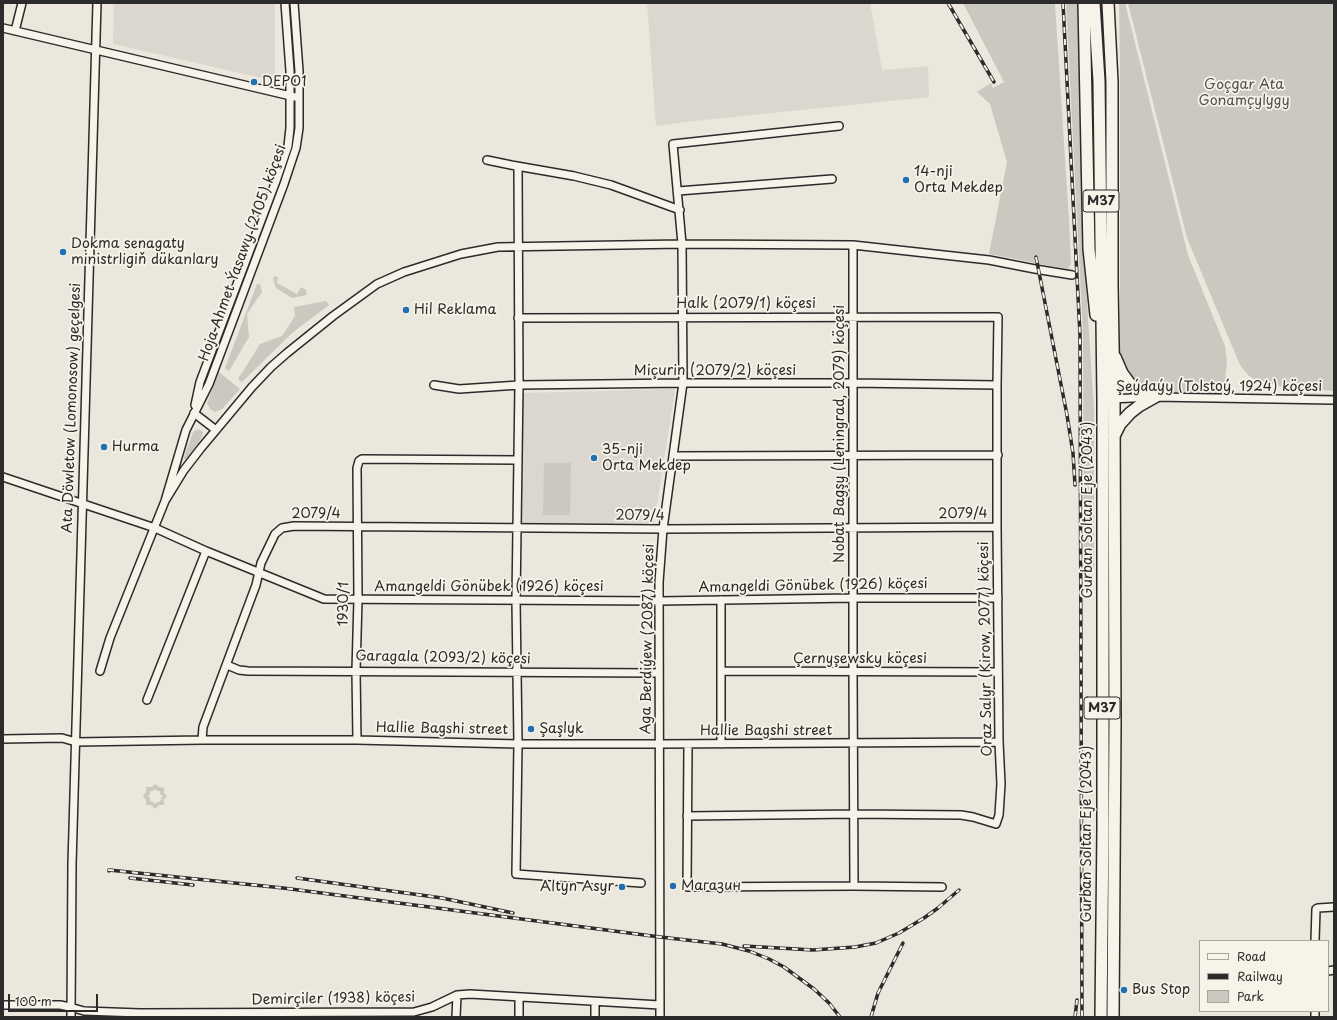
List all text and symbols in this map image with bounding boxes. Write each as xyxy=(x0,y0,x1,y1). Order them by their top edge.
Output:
place label: DEPO1 xyxy=(262,74,306,90)
marker: DEPO1 xyxy=(249,77,259,87)
park label: Goçgar Ata Gonamçylygy xyxy=(1198,77,1290,110)
street label: Hoja Ahmet Ýasawy (2105) köçesi xyxy=(196,142,290,364)
place label: 14-nji Orta Mekdep xyxy=(914,164,1003,196)
marker: 14-nji Orta Mekdep xyxy=(901,175,911,185)
road number: M37 xyxy=(1083,190,1119,212)
place label: Dokma senagaty ministrligiň dükanlary xyxy=(71,236,219,268)
marker: Dokma senagaty ministrligiň dükanlary xyxy=(58,247,68,257)
street label: Ata Döwletow (Lomonosow) geçelgesi xyxy=(59,283,85,533)
street label: Halk (2079/1) köçesi xyxy=(676,296,816,312)
place label: Hil Reklama xyxy=(414,302,496,318)
marker: Hil Reklama xyxy=(401,305,411,315)
street label: Nobat Bagşy (Leningrad, 2079) köçesi xyxy=(832,305,848,563)
street label: Miçurin (2079/2) köçesi xyxy=(634,363,796,379)
street label: Şeýdaýy (Tolstoý, 1924) köçesi xyxy=(1116,379,1322,395)
street label: Gurban Soltan Eje (2043) xyxy=(1080,422,1096,598)
place label: Hurma xyxy=(112,439,159,455)
marker: Hurma xyxy=(99,442,109,452)
place label: 35-nji Orta Mekdep xyxy=(602,442,691,474)
marker: 35-nji Orta Mekdep xyxy=(589,453,599,463)
street label: 2079/4 xyxy=(938,505,988,523)
street label: 2079/4 xyxy=(291,506,341,522)
street label: 2079/4 xyxy=(615,507,665,525)
street label: Oraz Salyr (Kirow, 2077) köçesi xyxy=(976,541,996,757)
street label: Aga Berdiýew (2087) köçesi xyxy=(638,544,658,734)
street label: Amangeldi Gönübek (1926) köçesi xyxy=(698,576,928,596)
street label: Amangeldi Gönübek (1926) köçesi xyxy=(374,579,604,595)
street label: 1930/1 xyxy=(335,581,353,627)
street label: Garagala (2093/2) köçesi xyxy=(355,648,531,668)
street label: Çernyşewsky köçesi xyxy=(793,651,927,667)
road number: M37 xyxy=(1084,697,1120,719)
street label: Hallie Bagshi street xyxy=(376,719,508,739)
place label: Şaşlyk xyxy=(539,721,584,737)
street label: Hallie Bagshi street xyxy=(700,723,832,739)
marker: Şaşlyk xyxy=(526,724,536,734)
street label: Gurban Soltan Eje (2043) xyxy=(1079,746,1095,922)
place label: Магазин xyxy=(681,878,741,894)
place label: Altyn Asyr xyxy=(540,879,614,895)
marker: Магазин xyxy=(668,881,678,891)
marker: Altyn Asyr xyxy=(617,882,627,892)
legend xyxy=(1199,940,1329,1012)
text: Road xyxy=(1237,947,1266,965)
text: Railway xyxy=(1237,967,1283,985)
place label: Bus Stop xyxy=(1132,982,1190,998)
marker: Bus Stop xyxy=(1119,985,1129,995)
scale bar xyxy=(10,986,100,1012)
text: Park xyxy=(1237,987,1264,1005)
street label: Demirçiler (1938) köçesi xyxy=(251,989,415,1009)
text: 100 m xyxy=(15,992,52,1010)

